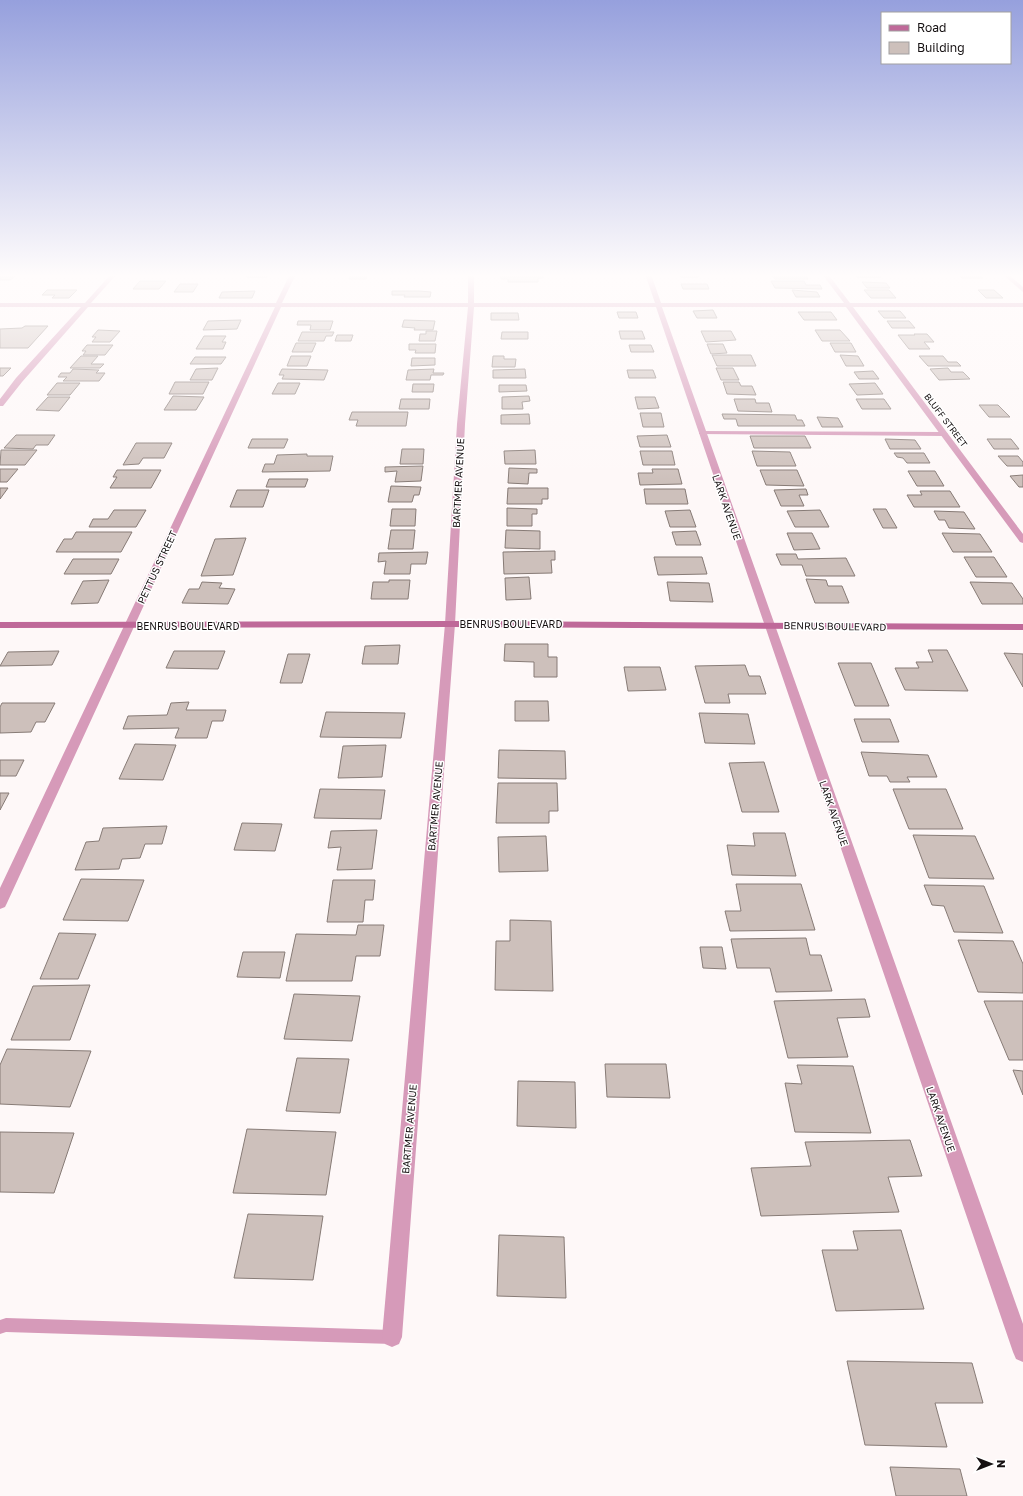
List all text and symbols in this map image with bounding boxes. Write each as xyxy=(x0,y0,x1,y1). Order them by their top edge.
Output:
legend xyxy=(881,12,1011,64)
text: Road xyxy=(917,20,946,35)
text: Building xyxy=(917,40,965,55)
street label: BLUFF STREET xyxy=(922,391,970,449)
street label: BARTMER AVENUE xyxy=(450,438,466,528)
street label: LARK AVENUE xyxy=(710,473,744,541)
street label: PETTUS STREET xyxy=(135,528,179,606)
street label: BENRUS BOULEVARD xyxy=(460,618,562,630)
street label: BENRUS BOULEVARD xyxy=(783,619,887,633)
street label: BENRUS BOULEVARD xyxy=(137,620,239,632)
street label: BARTMER AVENUE xyxy=(425,761,445,851)
street label: LARK AVENUE xyxy=(817,779,851,847)
street label: BARTMER AVENUE xyxy=(399,1084,419,1174)
street label: LARK AVENUE xyxy=(924,1085,958,1153)
north arrow xyxy=(971,1444,1011,1484)
text: N xyxy=(995,1460,1008,1468)

